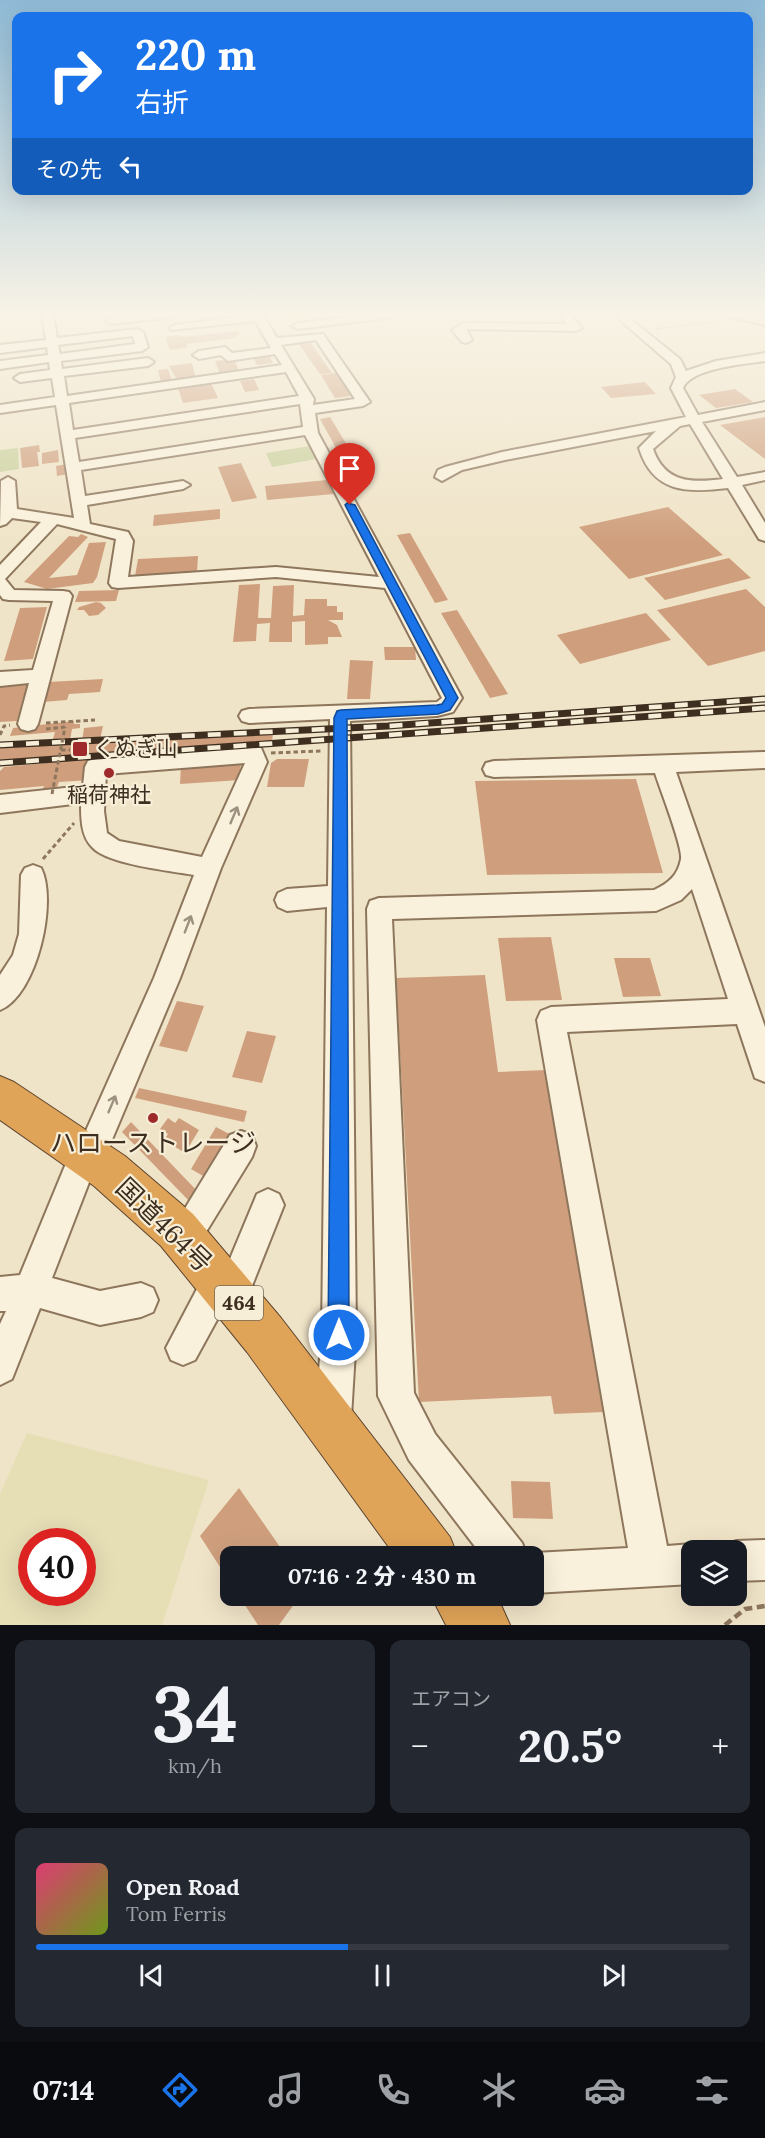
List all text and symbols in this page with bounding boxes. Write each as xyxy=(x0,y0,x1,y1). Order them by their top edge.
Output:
text: 220 m xyxy=(135,28,256,82)
icon: right xyxy=(36,36,114,114)
text: 右折 xyxy=(135,85,189,119)
icon: left xyxy=(114,150,147,183)
text: その先 xyxy=(36,155,102,183)
pin xyxy=(324,443,375,505)
icon: arrive xyxy=(333,452,366,485)
place label: くぬぎ山 xyxy=(94,735,178,762)
marker: くぬぎ山 xyxy=(71,740,89,758)
marker: 稲荷神社 xyxy=(102,766,116,780)
place label: 稲荷神社 xyxy=(67,781,151,808)
one-way arrow xyxy=(228,806,240,824)
one-way arrow xyxy=(183,915,194,934)
one-way arrow xyxy=(107,1095,118,1113)
marker: ハローストレージ xyxy=(146,1111,160,1125)
place label: ハローストレージ xyxy=(50,1126,256,1159)
street label: 国道464号 xyxy=(109,1171,219,1279)
road number: 464 xyxy=(215,1286,263,1320)
position arrow xyxy=(307,1303,371,1367)
speed limit sign: 40 xyxy=(18,1528,96,1606)
map controls xyxy=(681,1540,747,1606)
button: layers xyxy=(681,1540,747,1606)
text: 07:16 · 2 分 · 430 m xyxy=(288,1562,476,1590)
text: 34 xyxy=(152,1664,238,1763)
text: エアコン xyxy=(411,1686,491,1711)
text: 20.5° xyxy=(518,1717,622,1774)
text: − xyxy=(411,1725,429,1767)
text: + xyxy=(711,1725,729,1767)
text: km/h xyxy=(168,1753,222,1778)
text: Open Road xyxy=(126,1873,240,1901)
text: Tom Ferris xyxy=(126,1901,226,1926)
icon: previous xyxy=(135,1959,168,1992)
icon: pause xyxy=(366,1959,399,1992)
icon: next xyxy=(597,1959,630,1992)
icon: directions xyxy=(159,2069,201,2111)
icon: music xyxy=(265,2069,307,2111)
icon: phone xyxy=(372,2069,414,2111)
icon: climate xyxy=(478,2069,520,2111)
icon: car xyxy=(584,2069,626,2111)
icon: filters xyxy=(691,2069,733,2111)
text: 07:14 xyxy=(32,2073,95,2107)

